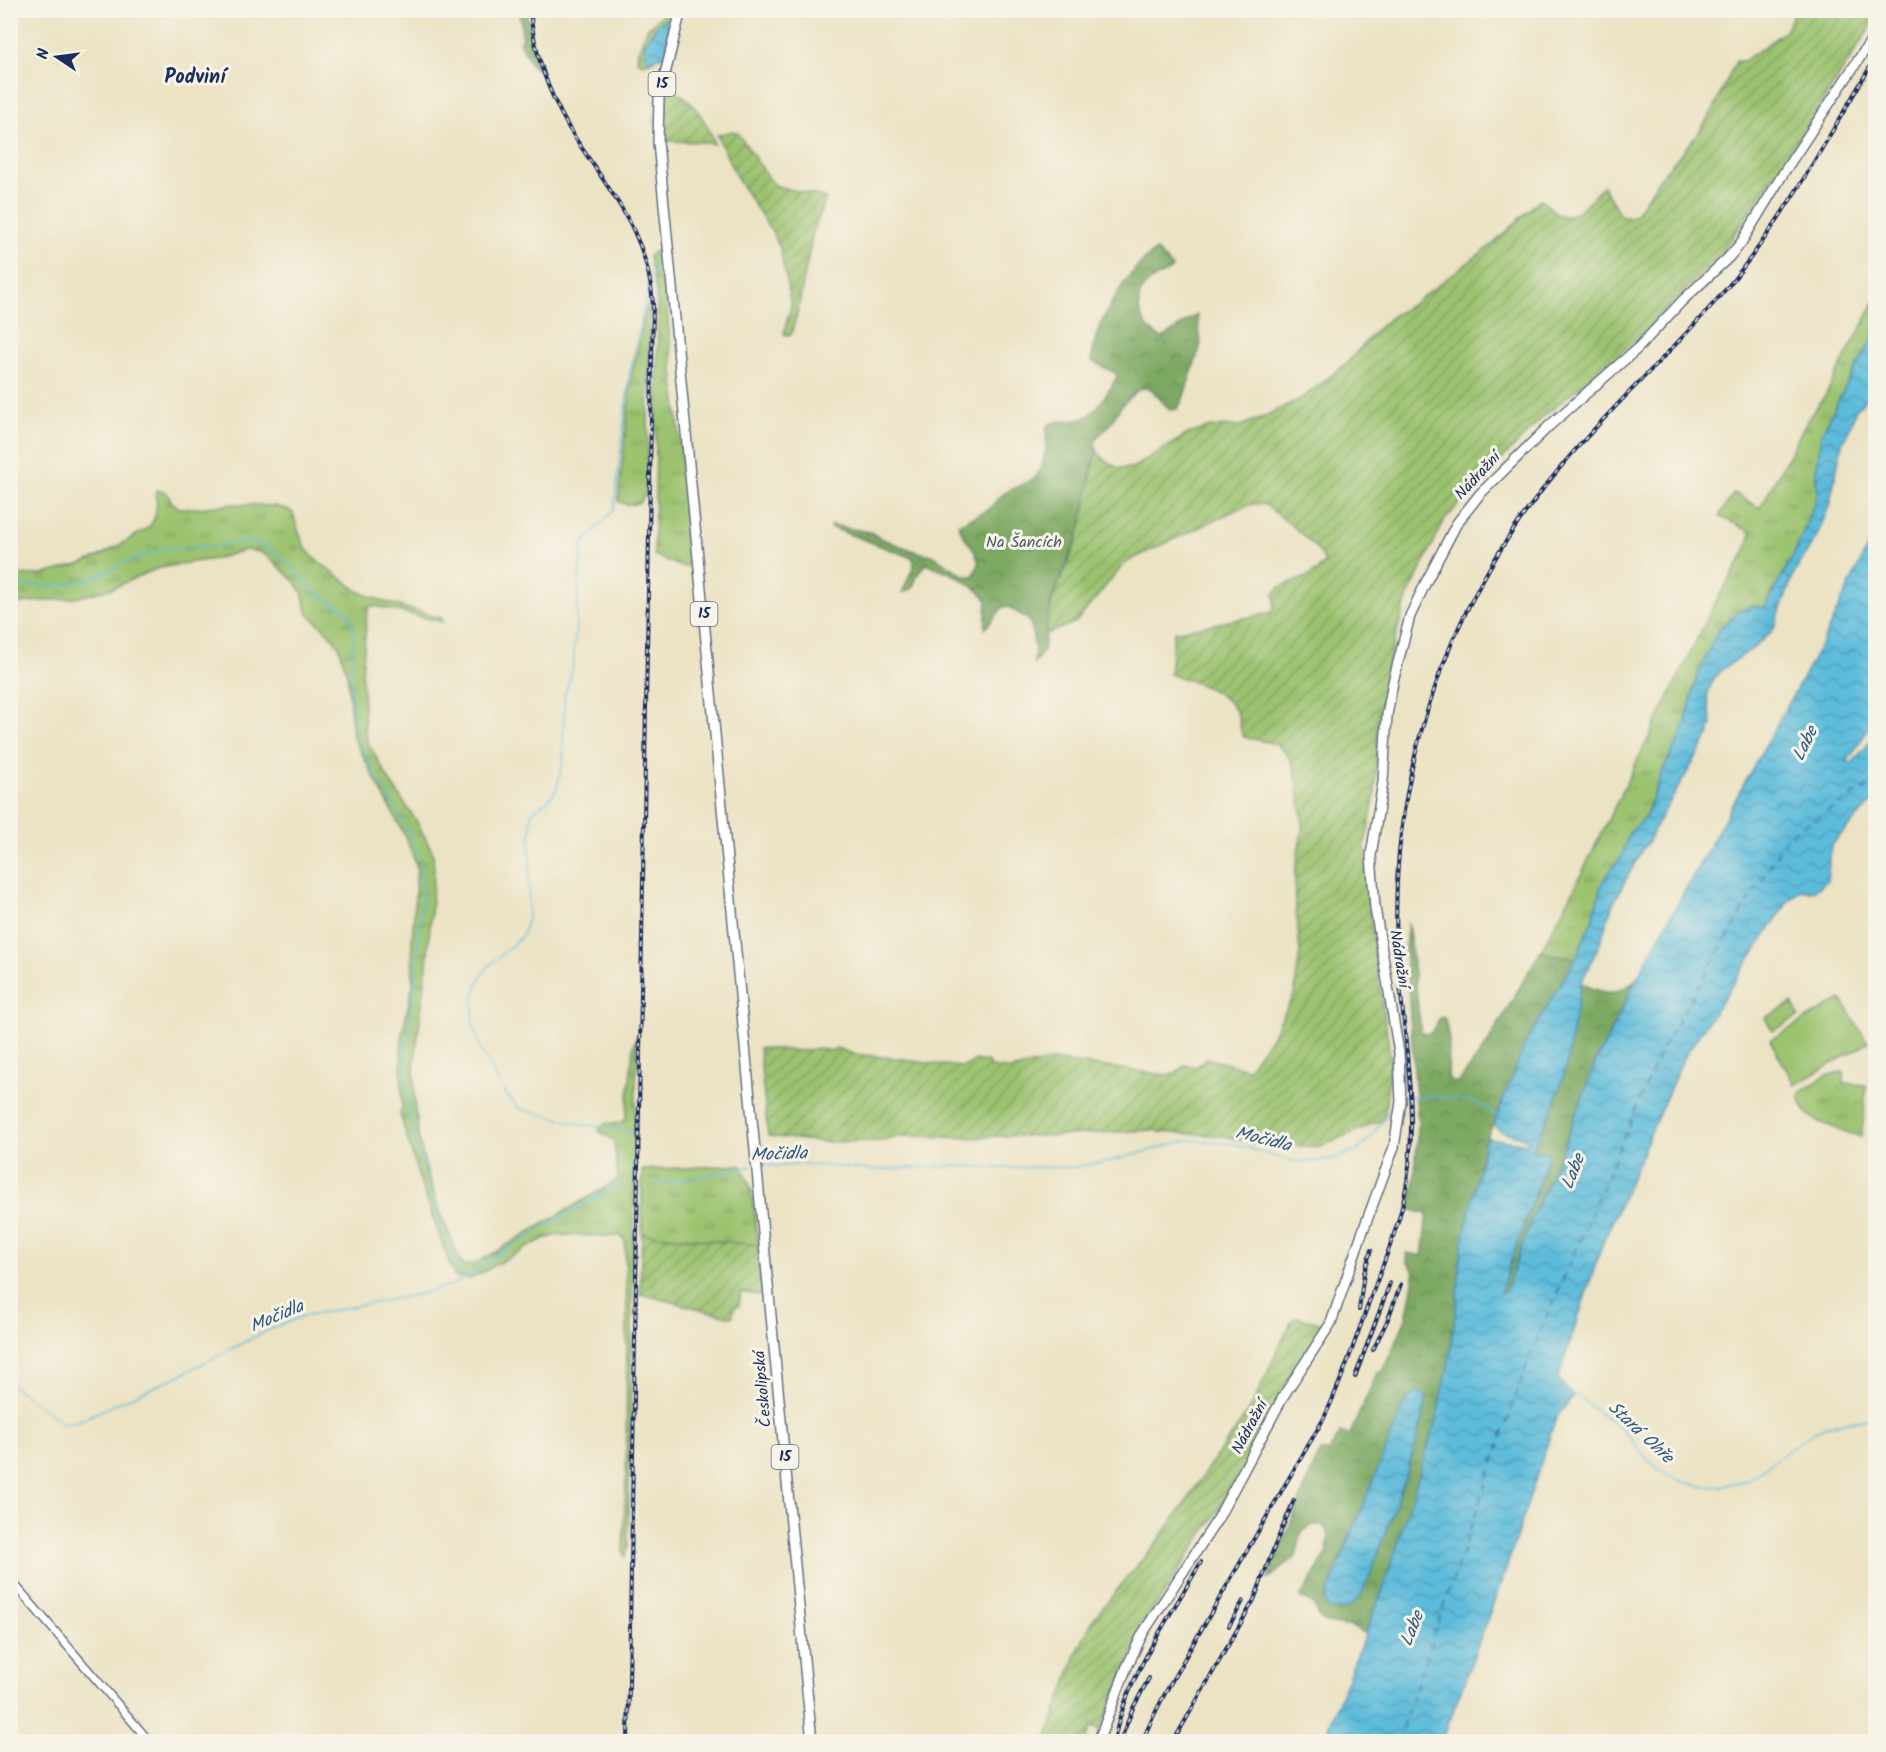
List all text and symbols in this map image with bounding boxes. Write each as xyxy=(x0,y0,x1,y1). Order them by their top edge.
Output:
north arrow xyxy=(27,27,87,87)
text: N xyxy=(31,46,57,62)
district label: Podviní xyxy=(165,62,229,94)
road number: 15 xyxy=(648,72,676,96)
street label: Nádražní xyxy=(1449,445,1509,506)
park label: Na Šancích xyxy=(986,530,1062,555)
road number: 15 xyxy=(690,602,718,626)
water label: Labe xyxy=(1785,720,1828,766)
street label: Nádražní xyxy=(1382,928,1416,992)
water label: Močidla xyxy=(1232,1119,1295,1161)
water label: Močidla xyxy=(750,1139,809,1170)
water label: Labe xyxy=(1554,1148,1595,1194)
water label: Močidla xyxy=(245,1292,310,1341)
street label: Českolipská xyxy=(747,1348,779,1428)
street label: Nádražní xyxy=(1225,1393,1276,1459)
water label: Stará Ohře xyxy=(1600,1395,1681,1473)
road number: 15 xyxy=(772,1445,798,1469)
water label: Labe xyxy=(1393,1605,1434,1651)

